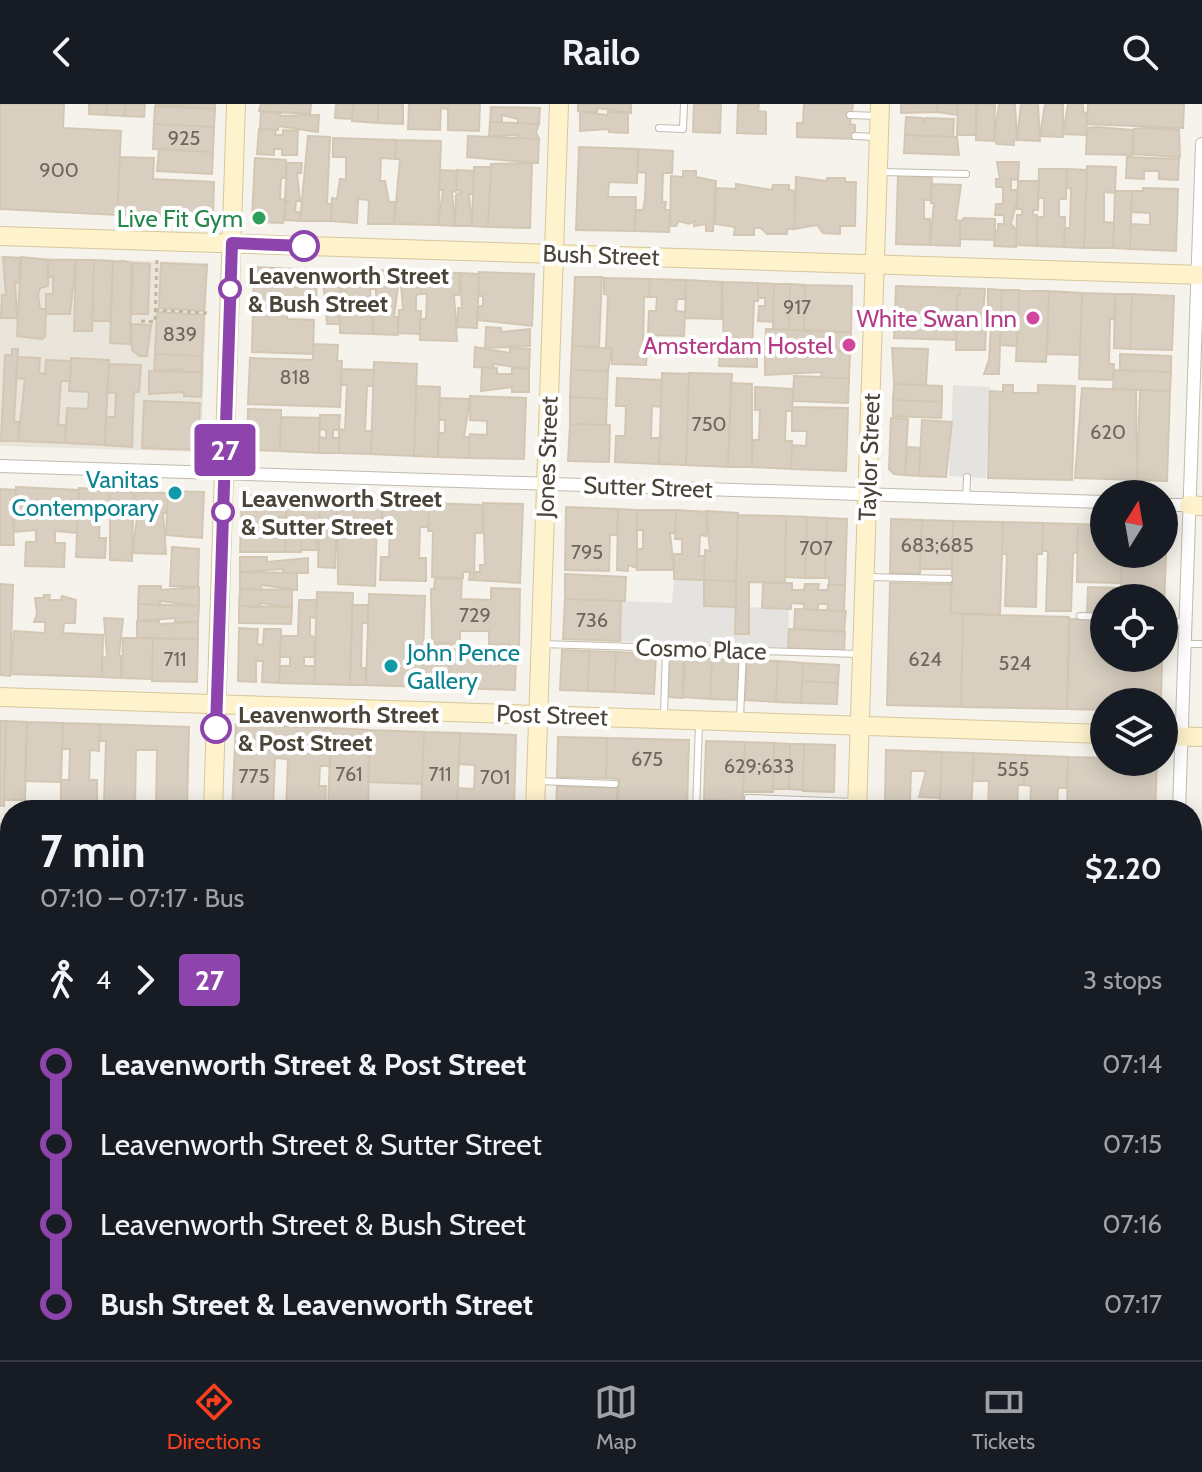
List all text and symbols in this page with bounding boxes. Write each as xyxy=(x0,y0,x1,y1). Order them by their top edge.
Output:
icon: back xyxy=(40,30,84,74)
text: Railo xyxy=(562,30,640,74)
icon: search xyxy=(1118,30,1162,74)
house number: 925 xyxy=(168,126,200,150)
house number: 900 xyxy=(39,158,79,182)
place label: Live Fit Gym xyxy=(117,204,243,233)
marker: Live Fit Gym xyxy=(250,209,268,227)
unlabelled marker xyxy=(289,231,319,261)
street label: Bush Street xyxy=(542,238,660,272)
place label: Leavenworth Street & Bush Street xyxy=(248,261,449,318)
marker: Leavenworth Street & Bush Street xyxy=(219,278,241,300)
house number: 917 xyxy=(783,295,811,319)
place label: White Swan Inn xyxy=(856,304,1017,333)
marker: White Swan Inn xyxy=(1024,309,1042,327)
house number: 839 xyxy=(163,322,197,346)
place label: Amsterdam Hostel xyxy=(643,331,833,360)
marker: Amsterdam Hostel xyxy=(840,336,858,354)
house number: 818 xyxy=(280,365,310,389)
street label: Taylor Street xyxy=(852,393,886,521)
street label: Jones Street xyxy=(530,396,564,519)
house number: 750 xyxy=(692,412,726,436)
house number: 620 xyxy=(1090,420,1126,444)
line badge: 27 xyxy=(189,424,261,476)
text: 27 xyxy=(210,433,240,467)
place label: Vanitas Contemporary xyxy=(12,465,159,522)
street label: Sutter Street xyxy=(583,470,713,504)
north arrow xyxy=(1090,480,1178,568)
map controls xyxy=(1090,480,1178,776)
marker: Vanitas Contemporary xyxy=(166,484,184,502)
place label: Leavenworth Street & Sutter Street xyxy=(241,484,442,541)
marker: Leavenworth Street & Sutter Street xyxy=(212,501,234,523)
house number: 683;685 xyxy=(901,533,973,557)
house number: 707 xyxy=(799,536,833,560)
house number: 795 xyxy=(571,540,603,564)
button: locate xyxy=(1090,584,1178,672)
house number: 729 xyxy=(459,603,491,627)
house number: 736 xyxy=(576,608,608,632)
street label: Cosmo Place xyxy=(635,632,767,666)
place label: John Pence Gallery xyxy=(406,638,520,695)
house number: 711 xyxy=(163,647,187,671)
house number: 624 xyxy=(908,647,942,671)
house number: 524 xyxy=(999,651,1032,675)
marker: John Pence Gallery xyxy=(382,657,400,675)
button: layers xyxy=(1090,688,1178,776)
street label: Post Street xyxy=(496,699,608,731)
place label: Leavenworth Street & Post Street xyxy=(238,700,439,757)
marker: Leavenworth Street & Post Street xyxy=(201,713,231,743)
house number: 675 xyxy=(631,747,663,771)
house number: 629;633 xyxy=(724,754,794,778)
house number: 555 xyxy=(997,757,1029,781)
house number: 761 xyxy=(335,762,363,786)
house number: 711 xyxy=(428,762,452,786)
house number: 775 xyxy=(239,764,269,788)
house number: 701 xyxy=(480,765,510,789)
text: 7 min xyxy=(40,825,145,878)
text: $2.20 xyxy=(1085,850,1162,887)
text: 07:10 – 07:17 · Bus xyxy=(40,882,244,914)
icon: walk xyxy=(40,958,84,1002)
icon: forward xyxy=(123,958,167,1002)
text: 27 xyxy=(195,963,224,997)
text: 4 xyxy=(96,964,111,996)
text: 3 stops xyxy=(1083,964,1162,996)
text: Leavenworth Street & Post Street xyxy=(100,1046,526,1083)
text: 07:14 xyxy=(1102,1048,1162,1080)
text: Leavenworth Street & Sutter Street xyxy=(100,1126,542,1163)
text: 07:15 xyxy=(1103,1128,1162,1160)
text: Leavenworth Street & Bush Street xyxy=(100,1206,526,1243)
text: 07:16 xyxy=(1102,1208,1162,1240)
text: Bush Street & Leavenworth Street xyxy=(100,1286,533,1323)
text: 07:17 xyxy=(1104,1288,1162,1320)
tab: Directions xyxy=(167,1380,261,1455)
tab: Map xyxy=(594,1380,638,1455)
tab: Tickets xyxy=(972,1380,1035,1455)

